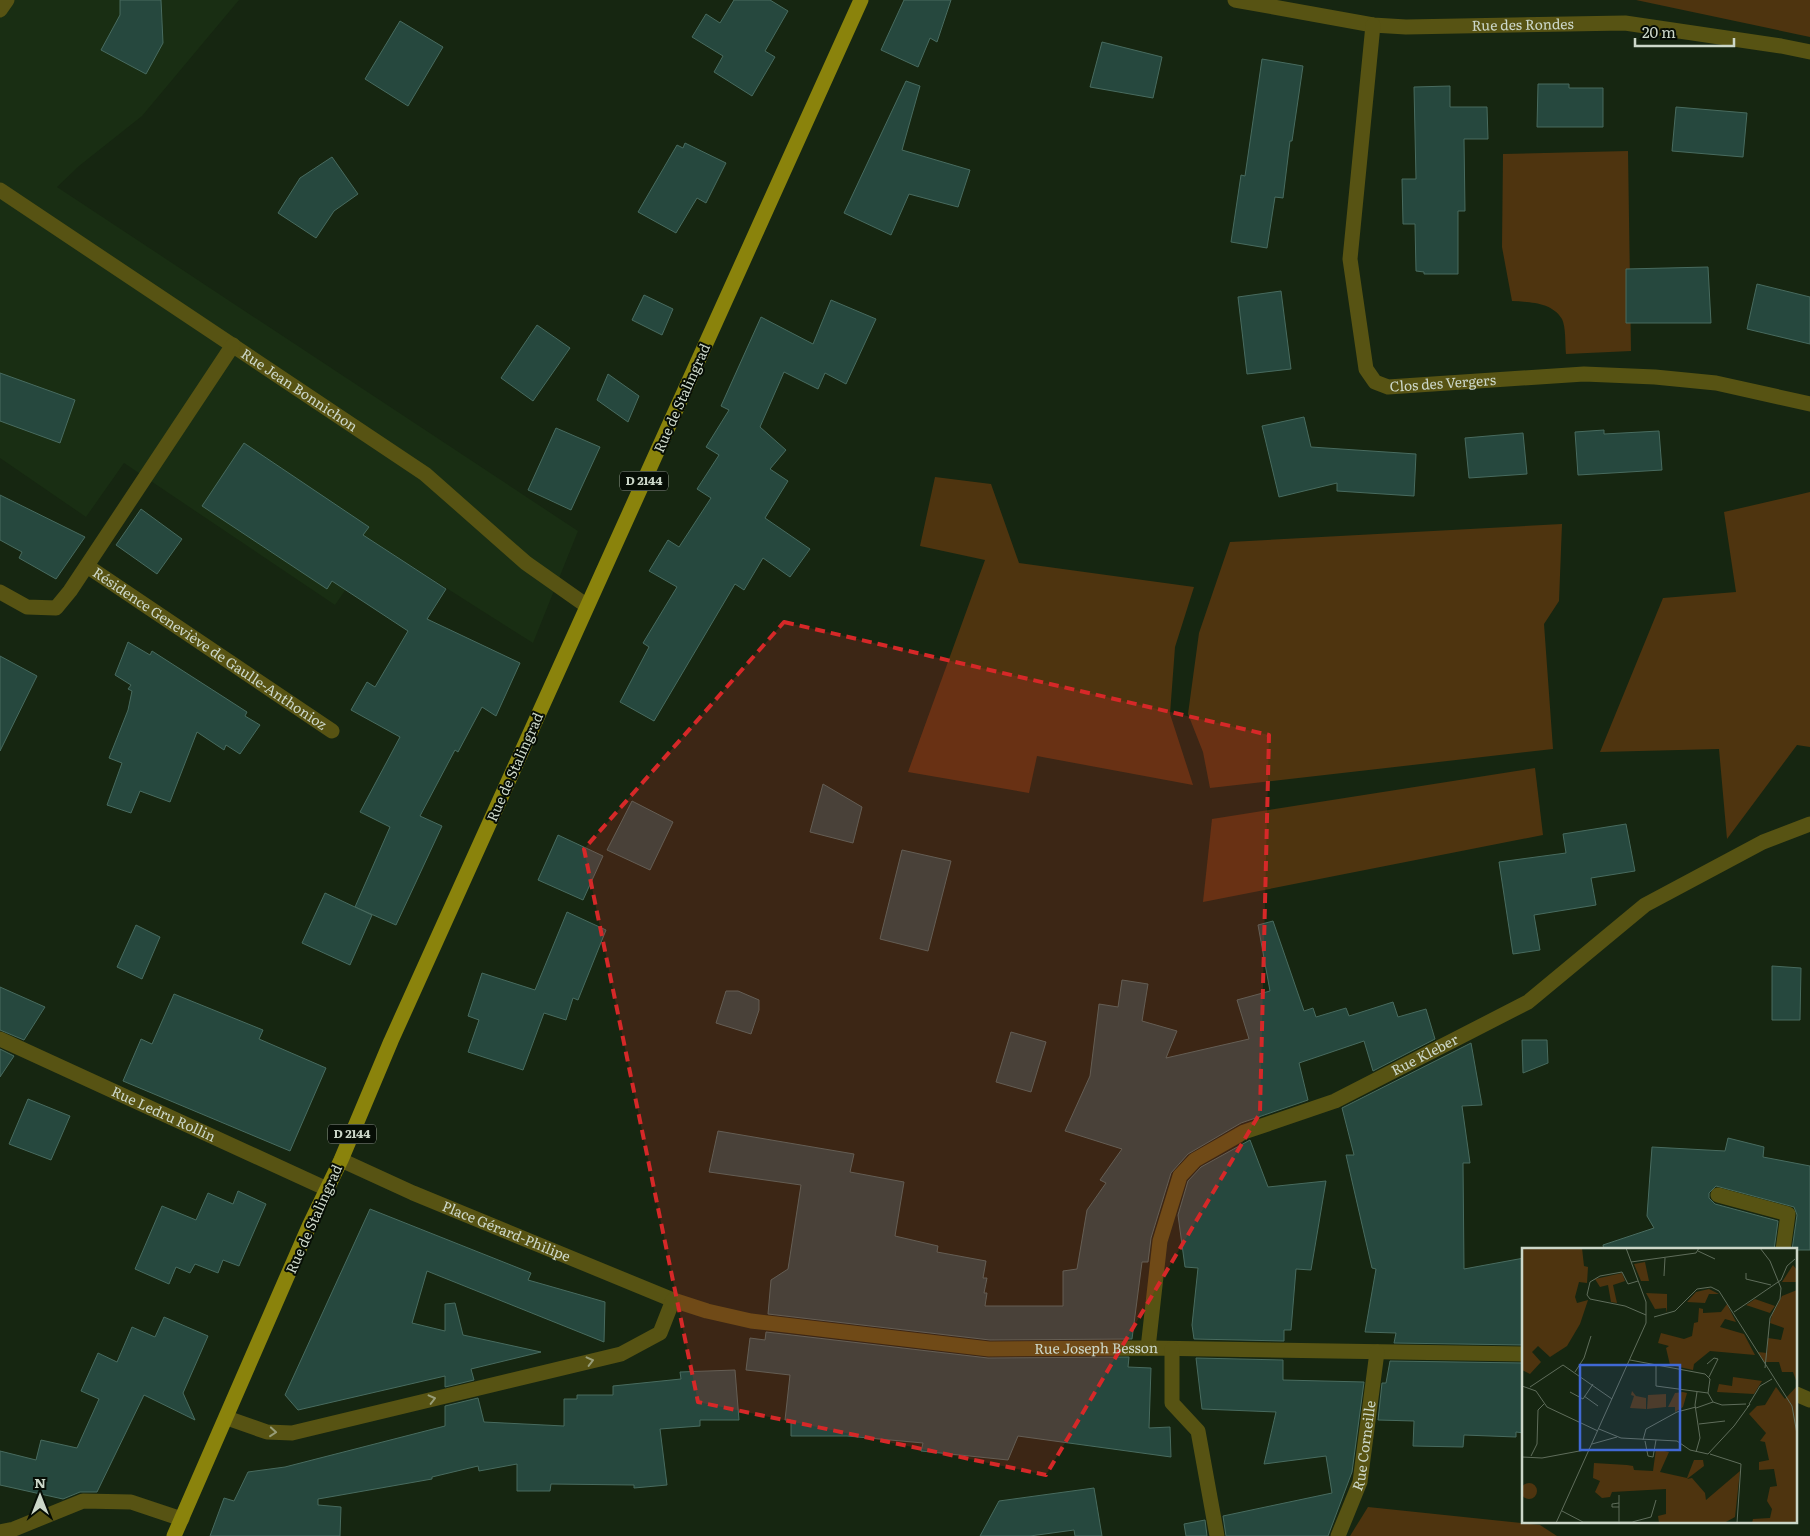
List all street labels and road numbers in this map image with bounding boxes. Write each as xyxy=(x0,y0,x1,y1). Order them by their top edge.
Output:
street label: Rue des Rondes xyxy=(1471,13,1574,35)
street label: Rue de Stalingrad xyxy=(648,340,714,455)
street label: Rue Jean Bonnichon xyxy=(238,343,362,435)
street label: Clos des Vergers xyxy=(1389,369,1497,396)
road number: D 2144 xyxy=(620,472,668,491)
street label: Résidence Geneviève de Gaulle-Anthonioz xyxy=(89,562,332,734)
street label: Rue de Stalingrad xyxy=(481,709,547,824)
street label: Rue Kleber xyxy=(1387,1028,1462,1080)
street label: Rue Ledru Rollin xyxy=(109,1081,219,1146)
road number: D 2144 xyxy=(328,1124,376,1144)
street label: Rue de Stalingrad xyxy=(280,1161,346,1276)
street label: Place Gérard-Philipe xyxy=(439,1195,574,1266)
street label: Rue Joseph Besson xyxy=(1034,1337,1158,1358)
street label: Rue Corneille xyxy=(1347,1399,1380,1493)

